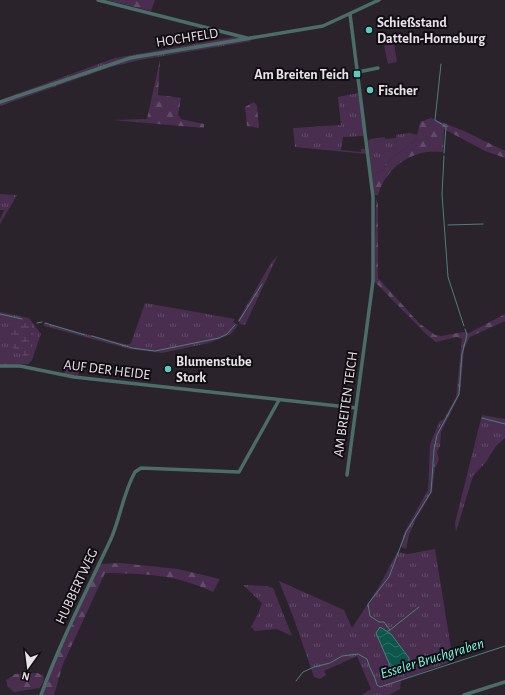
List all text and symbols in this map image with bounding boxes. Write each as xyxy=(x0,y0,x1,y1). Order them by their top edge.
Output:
place label: Schießstand Datteln-Horneburg xyxy=(377,16,486,46)
marker: Schießstand Datteln-Horneburg xyxy=(364,25,374,35)
street label: HOCHFELD xyxy=(155,26,219,50)
place label: Am Breiten Teich xyxy=(254,68,349,82)
marker: Am Breiten Teich xyxy=(352,69,362,79)
place label: Fischer xyxy=(378,84,418,98)
marker: Fischer xyxy=(365,85,375,95)
street label: AM BREITEN TEICH xyxy=(332,350,360,458)
place label: Blumenstube Stork xyxy=(176,355,252,385)
street label: AUF DER HEIDE xyxy=(63,358,151,382)
marker: Blumenstube Stork xyxy=(163,364,173,374)
street label: HUBBERTWEG xyxy=(53,546,101,626)
water label: Esseler Bruchgraben xyxy=(379,636,486,681)
north arrow xyxy=(8,647,48,687)
text: N xyxy=(21,670,31,682)

